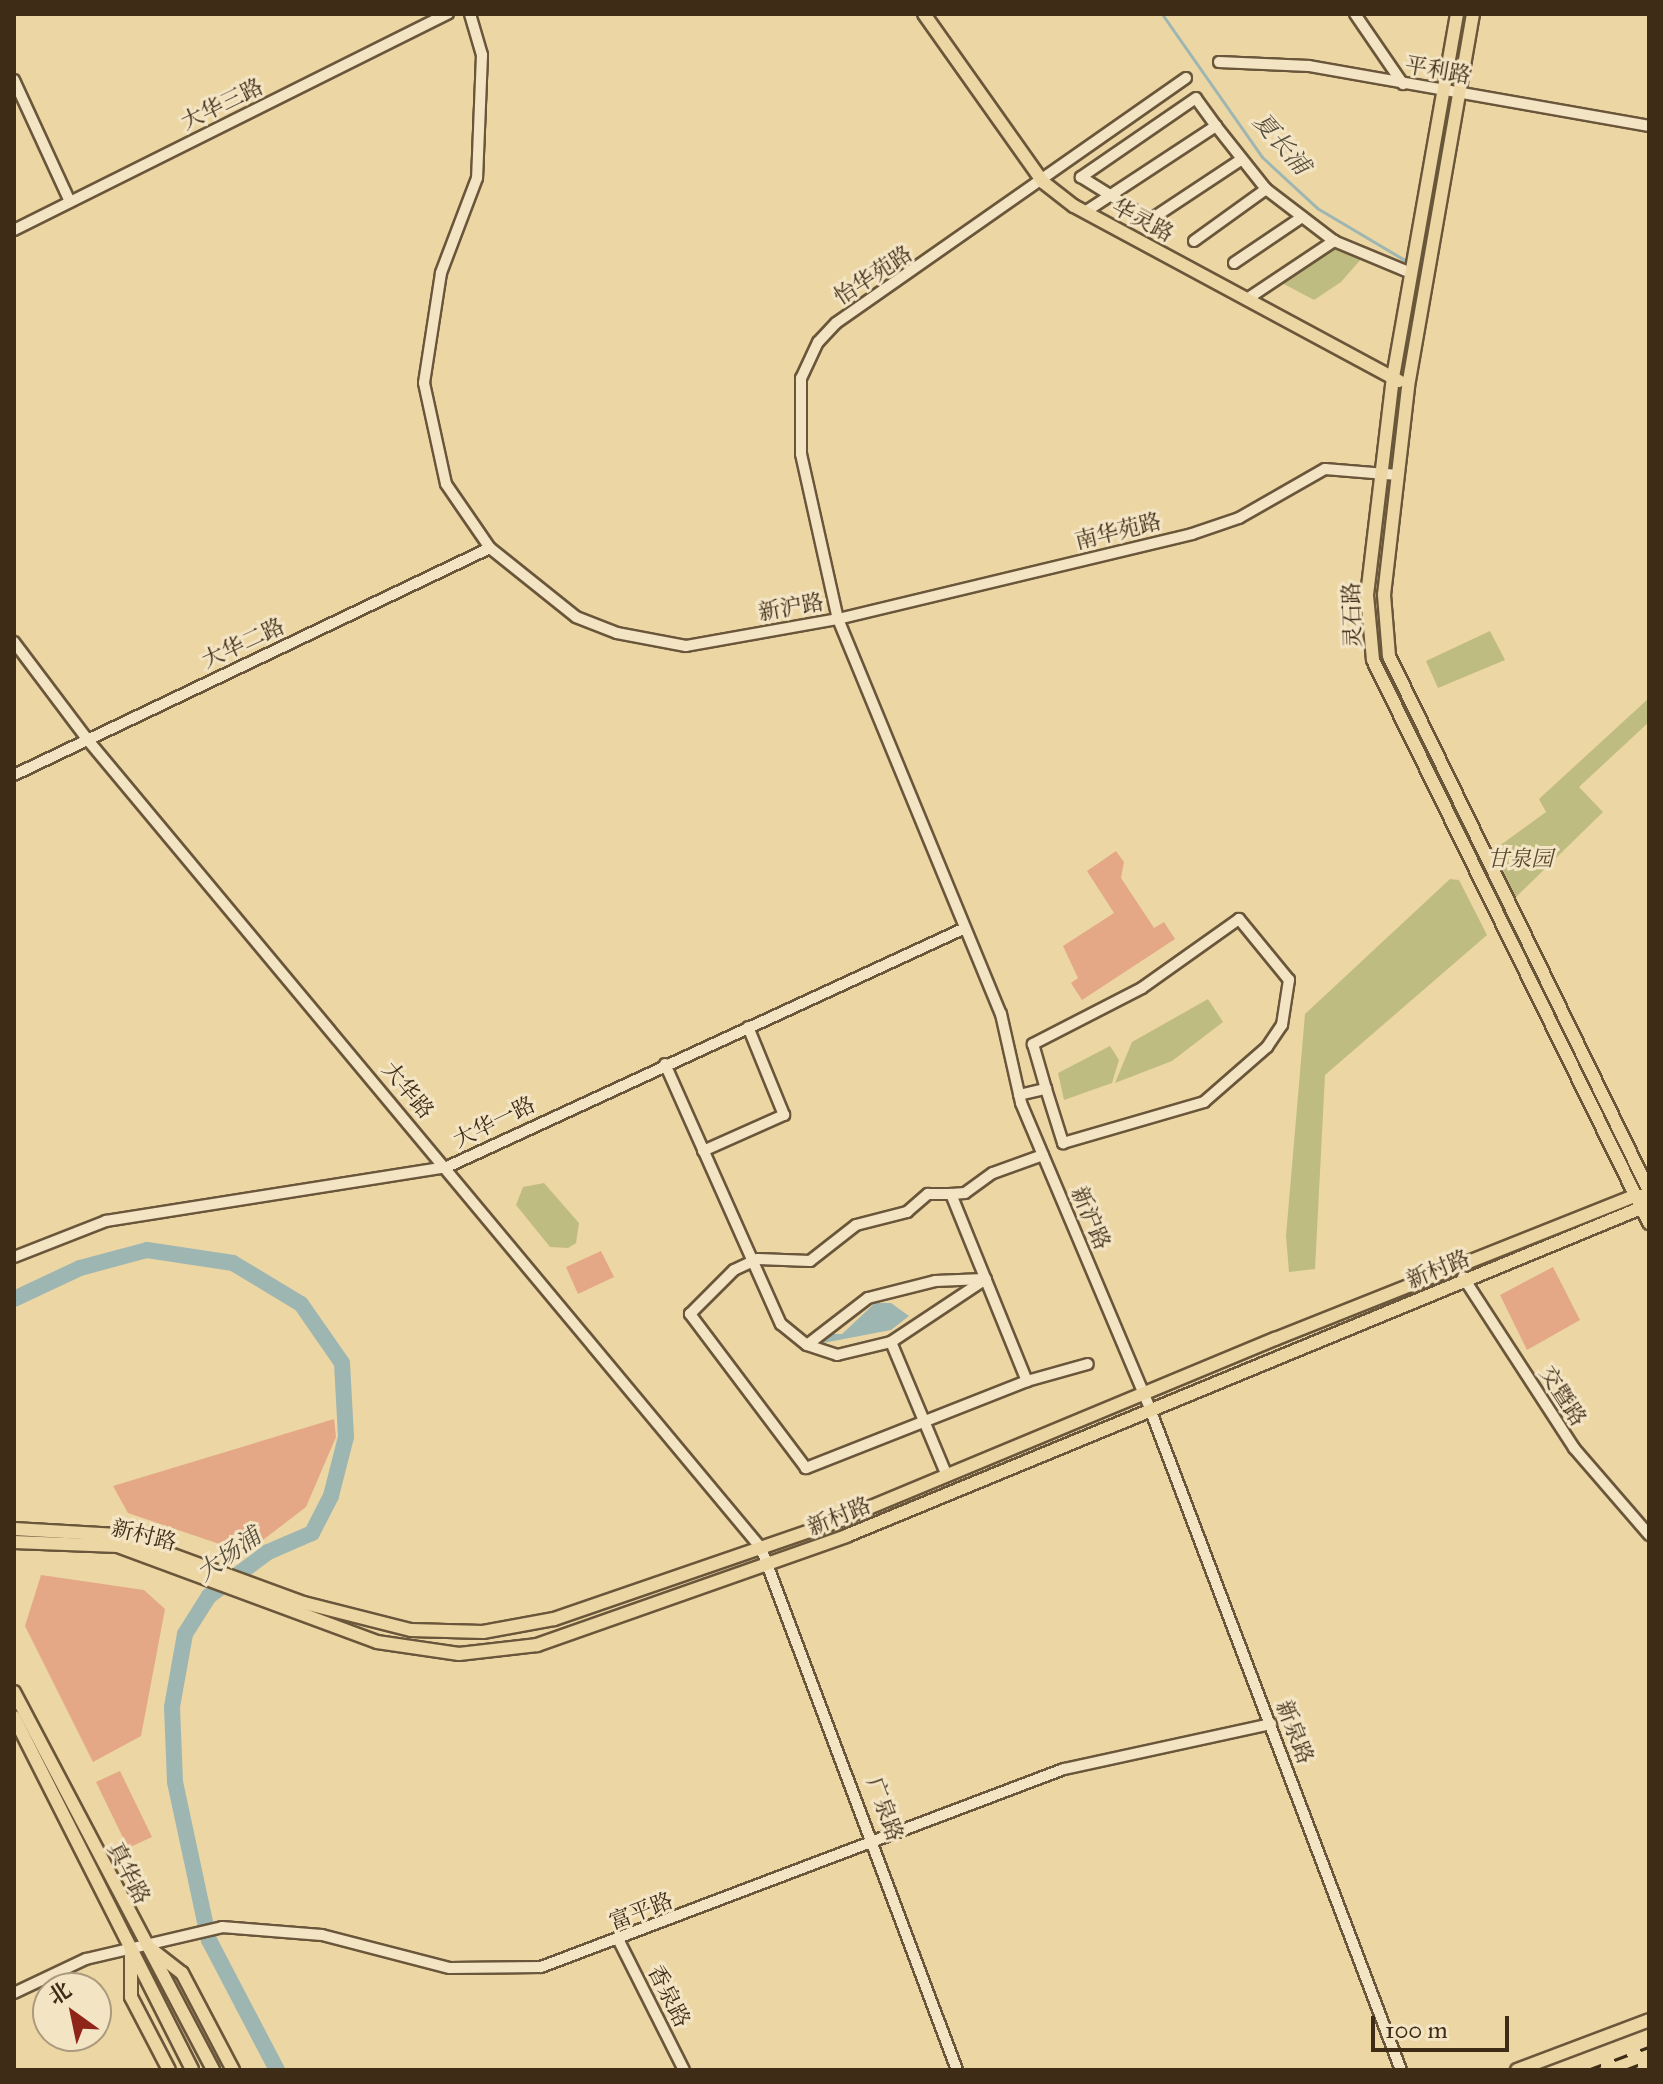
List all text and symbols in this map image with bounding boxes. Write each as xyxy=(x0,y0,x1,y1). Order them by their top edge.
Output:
street label: 平利路 xyxy=(1403,51,1473,89)
street label: 大华三路 xyxy=(177,73,267,135)
water label: 夏长浦 xyxy=(1247,107,1315,181)
street label: 华灵路 xyxy=(1108,193,1178,247)
street label: 怡华苑路 xyxy=(829,240,917,310)
street label: 南华苑路 xyxy=(1072,508,1164,554)
street label: 灵石路 xyxy=(1338,582,1366,648)
street label: 新沪路 xyxy=(756,588,826,626)
street label: 大华二路 xyxy=(198,612,288,674)
park label: 甘泉园 xyxy=(1487,846,1553,872)
street label: 大华路 xyxy=(377,1056,439,1124)
street label: 大华一路 xyxy=(449,1091,539,1153)
street label: 新沪路 xyxy=(1066,1182,1116,1254)
street label: 新村路 xyxy=(1402,1244,1474,1294)
street label: 交暨路 xyxy=(1534,1361,1592,1431)
street label: 新村路 xyxy=(803,1491,875,1541)
street label: 新村路 xyxy=(109,1514,179,1556)
water label: 大场浦 xyxy=(191,1522,267,1588)
street label: 新泉路 xyxy=(1271,1696,1319,1768)
street label: 广泉路 xyxy=(861,1773,909,1845)
street label: 真华路 xyxy=(102,1838,156,1908)
street label: 富平路 xyxy=(605,1887,677,1935)
street label: 香泉路 xyxy=(642,1961,696,2031)
north arrow xyxy=(32,1972,112,2052)
text: 北 xyxy=(43,1976,76,2010)
scale bar xyxy=(1375,2000,1513,2050)
text: 100 m xyxy=(1385,2015,1448,2045)

